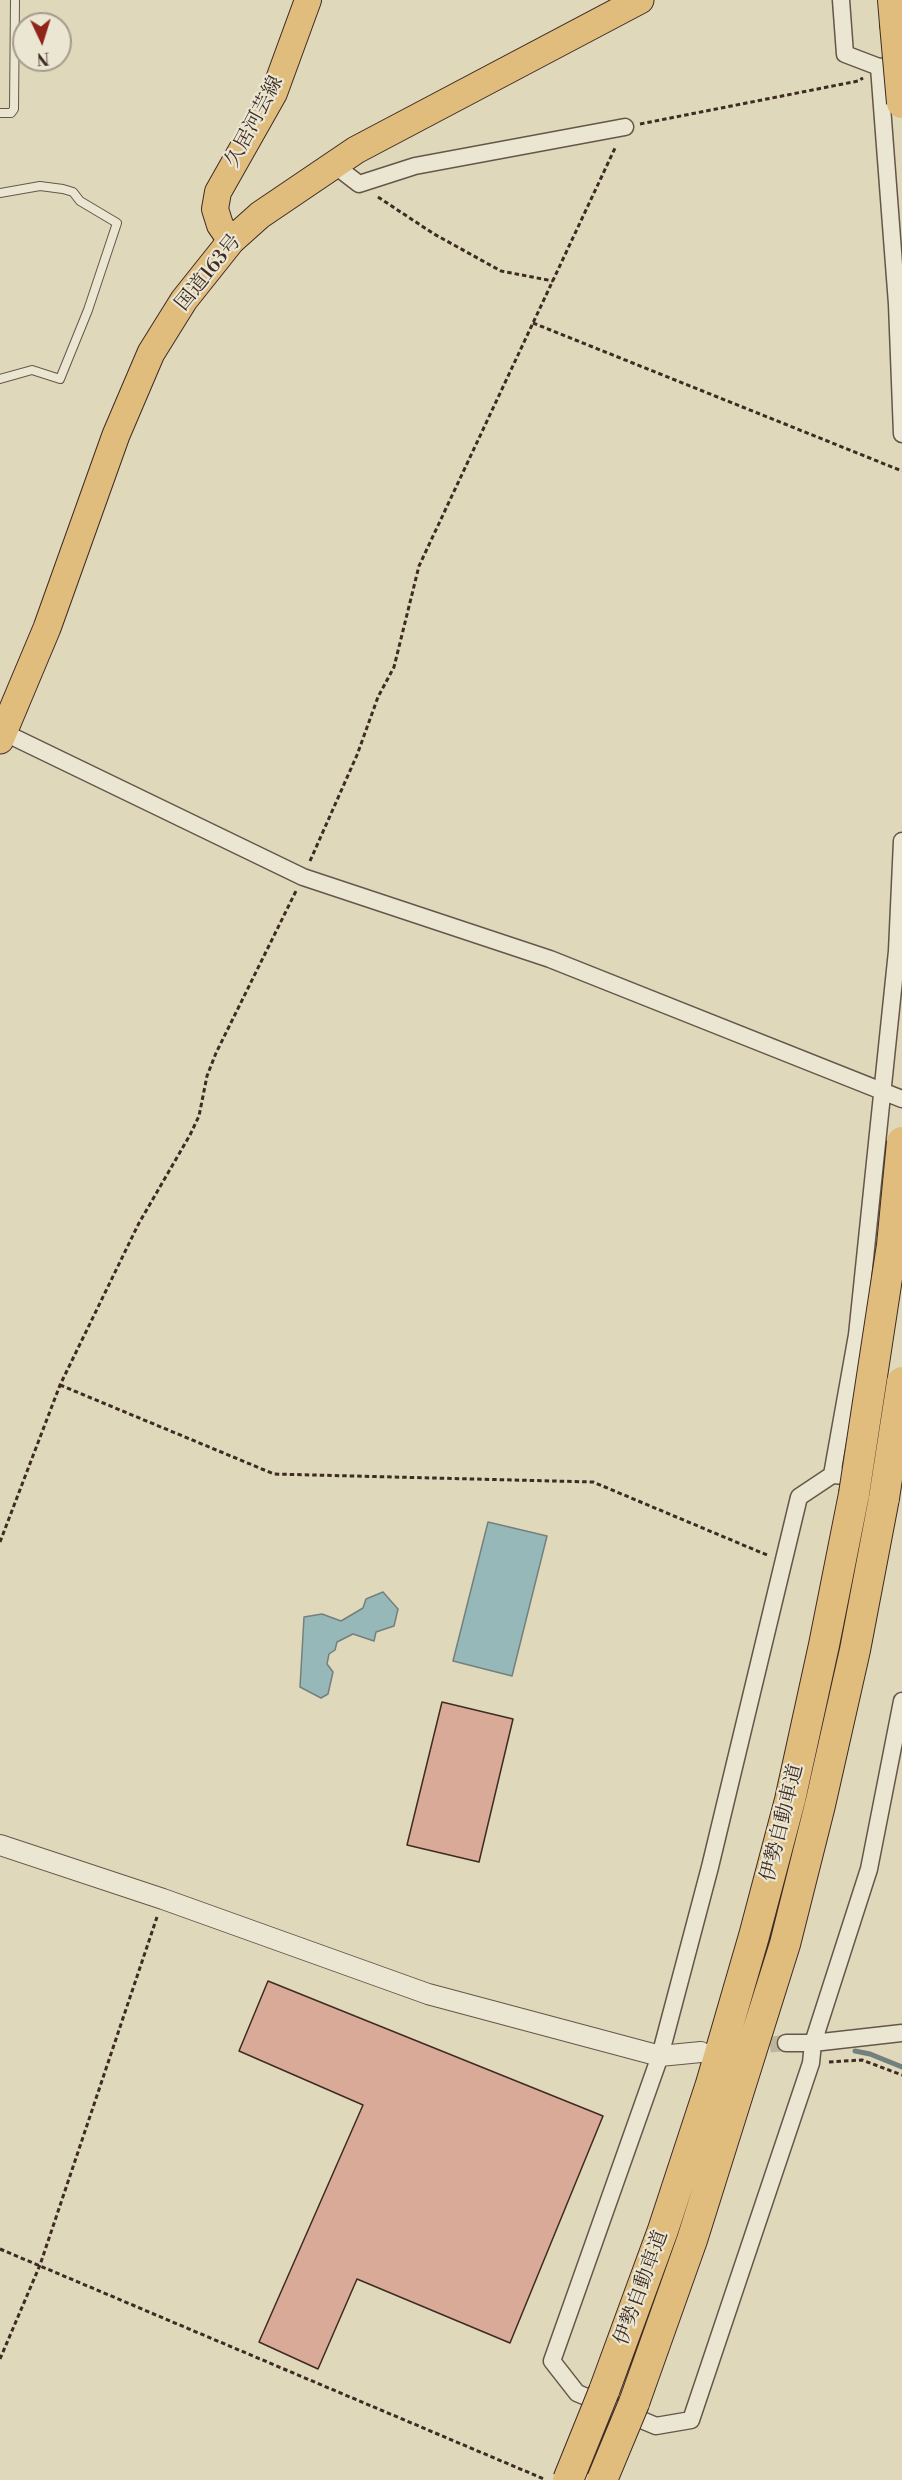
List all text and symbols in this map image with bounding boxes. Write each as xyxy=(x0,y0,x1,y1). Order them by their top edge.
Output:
north arrow xyxy=(12,12,72,72)
text: N xyxy=(36,48,50,68)
street label: 久居河芸線 xyxy=(221,72,289,172)
street label: 国道163号 xyxy=(171,230,247,316)
street label: 伊勢自動車道 xyxy=(757,1762,809,1884)
street label: 伊勢自動車道 xyxy=(610,2228,674,2348)

